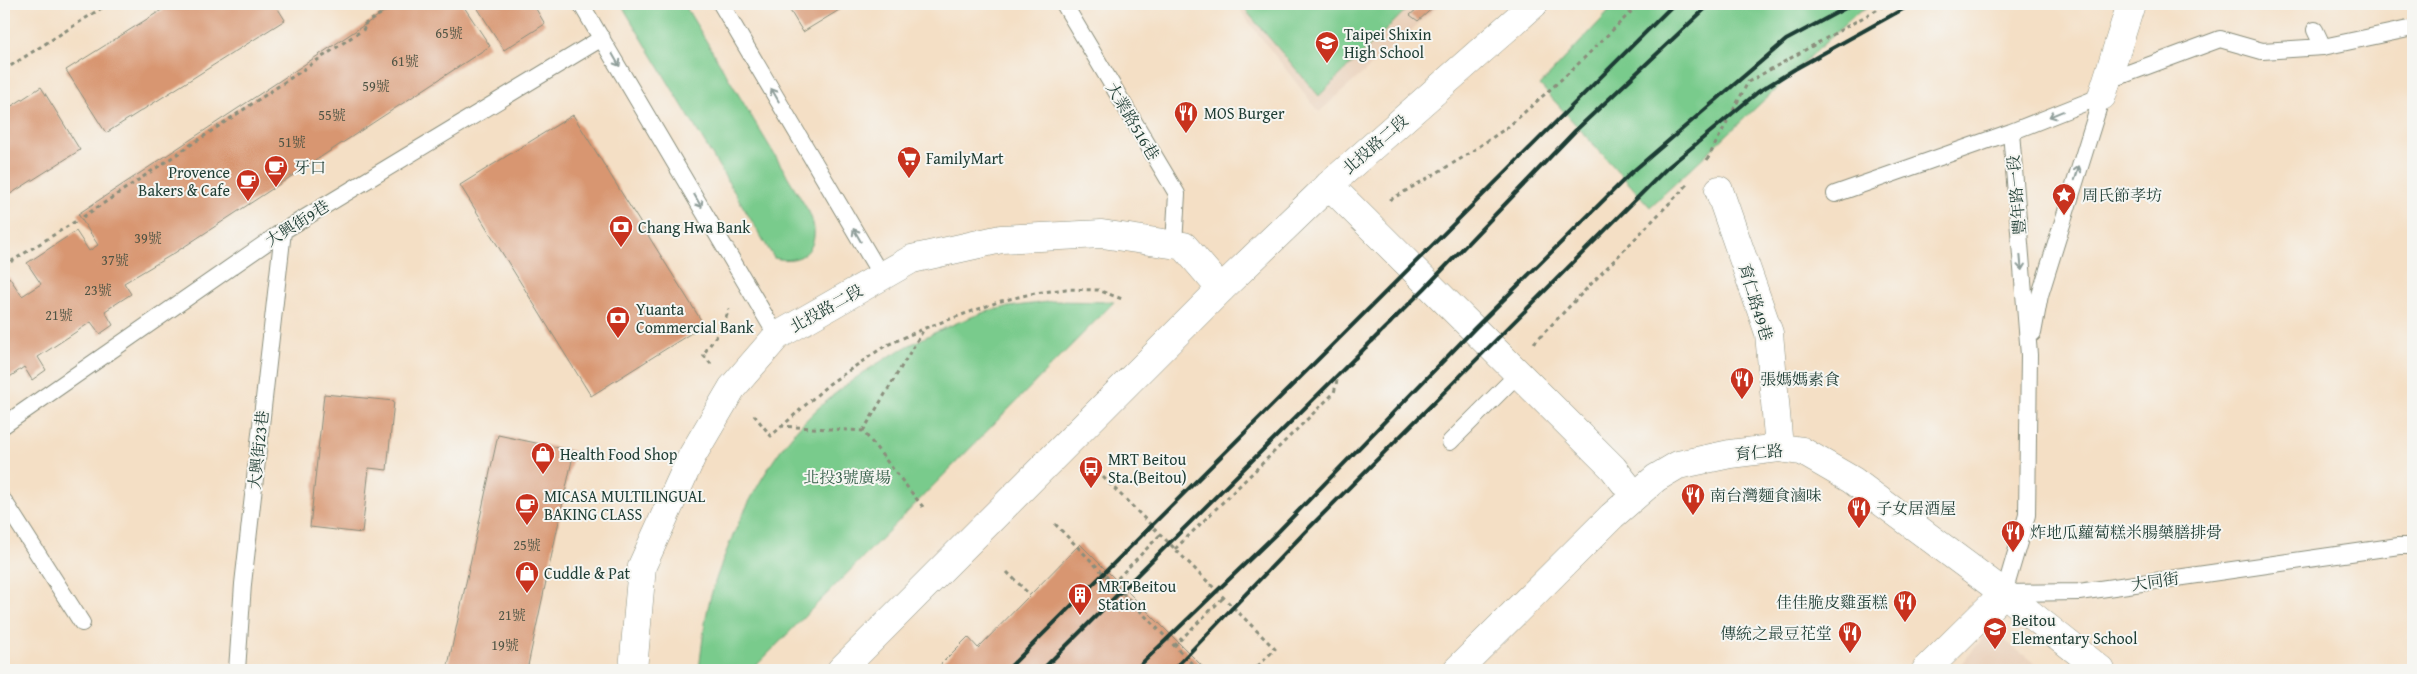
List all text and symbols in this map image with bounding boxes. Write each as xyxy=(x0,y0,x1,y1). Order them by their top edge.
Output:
place label: Taipei Shixin High School xyxy=(1344,22,1431,64)
house number: 65號 xyxy=(435,23,463,43)
school or university icon: Taipei Shixin High School xyxy=(1314,30,1340,64)
house number: 61號 xyxy=(391,51,419,71)
one-way arrow xyxy=(611,53,621,67)
house number: 59號 xyxy=(362,76,390,96)
street label: 大業路516巷 xyxy=(1100,77,1166,165)
one-way arrow xyxy=(769,88,779,102)
restaurant icon: MOS Burger xyxy=(1173,100,1199,134)
place label: MOS Burger xyxy=(1204,101,1285,125)
house number: 55號 xyxy=(318,105,346,125)
street label: 北投路二段 xyxy=(1337,109,1413,179)
one-way arrow xyxy=(2049,110,2064,119)
house number: 51號 xyxy=(278,132,306,152)
supermarket icon: FamilyMart xyxy=(896,145,922,179)
place label: FamilyMart xyxy=(926,146,1004,170)
cafe icon: 牙口 xyxy=(263,154,289,188)
street label: 豐年路一段 xyxy=(2001,154,2031,236)
place label: 牙口 xyxy=(294,155,326,179)
place label: Provence Bakers & Cafe xyxy=(138,160,230,202)
one-way arrow xyxy=(2072,165,2082,181)
cafe icon: Provence Bakers & Cafe xyxy=(235,168,261,202)
place icon: 周氏節孝坊 xyxy=(2051,182,2077,216)
place label: 周氏節孝坊 xyxy=(2082,183,2162,207)
one-way arrow xyxy=(693,193,703,207)
street label: 大興街9巷 xyxy=(260,194,334,252)
bank icon: Chang Hwa Bank xyxy=(608,214,634,248)
place label: Chang Hwa Bank xyxy=(638,215,751,239)
house number: 39號 xyxy=(134,228,162,248)
one-way arrow xyxy=(852,228,862,243)
house number: 37號 xyxy=(101,250,129,270)
one-way arrow xyxy=(2017,255,2026,271)
street label: 育仁路49巷 xyxy=(1733,261,1779,343)
street label: 北投路二段 xyxy=(785,278,867,338)
house number: 23號 xyxy=(84,280,112,300)
place label: Yuanta Commercial Bank xyxy=(636,297,755,339)
house number: 21號 xyxy=(45,305,73,325)
bank icon: Yuanta Commercial Bank xyxy=(605,305,631,339)
restaurant icon: 張媽媽素食 xyxy=(1729,366,1755,400)
place label: 張媽媽素食 xyxy=(1760,367,1840,391)
street label: 大興街23巷 xyxy=(242,409,274,491)
street label: 育仁路 xyxy=(1734,438,1784,466)
shop icon: Health Food Shop xyxy=(530,441,556,475)
place label: Health Food Shop xyxy=(560,442,678,466)
place label: MRT Beitou Sta.(Beitou) xyxy=(1108,447,1187,489)
bus stop icon: MRT Beitou Sta.(Beitou) xyxy=(1078,455,1104,489)
park label: 北投3號廣場 xyxy=(803,465,891,489)
restaurant icon: 南台灣麵食滷味 xyxy=(1680,482,1706,516)
place label: 南台灣麵食滷味 xyxy=(1710,483,1822,507)
place label: MICASA MULTILINGUAL BAKING CLASS xyxy=(544,484,705,526)
cafe icon: MICASA MULTILINGUAL BAKING CLASS xyxy=(514,492,540,526)
restaurant icon: 子女居酒屋 xyxy=(1846,495,1872,529)
place label: 子女居酒屋 xyxy=(1876,496,1956,520)
restaurant icon: 炸地瓜蘿蔔糕米腸藥膳排骨 xyxy=(2000,519,2026,553)
place label: 炸地瓜蘿蔔糕米腸藥膳排骨 xyxy=(2030,520,2222,544)
house number: 25號 xyxy=(513,535,541,555)
shop icon: Cuddle & Pat xyxy=(514,560,540,594)
place label: Cuddle & Pat xyxy=(544,561,630,585)
street label: 大同街 xyxy=(2130,566,2180,596)
place label: MRT Beitou Station xyxy=(1098,574,1176,616)
building icon: MRT Beitou Station xyxy=(1067,582,1093,616)
restaurant icon: 佳佳脆皮雞蛋糕 xyxy=(1892,589,1918,623)
place label: 佳佳脆皮雞蛋糕 xyxy=(1776,590,1888,614)
house number: 21號 xyxy=(498,605,526,625)
place label: Beitou Elementary School xyxy=(2012,608,2138,650)
school or university icon: Beitou Elementary School xyxy=(1982,616,2008,650)
restaurant icon: 傳統之最豆花堂 xyxy=(1837,620,1863,654)
place label: 傳統之最豆花堂 xyxy=(1720,621,1832,645)
house number: 19號 xyxy=(491,635,519,655)

